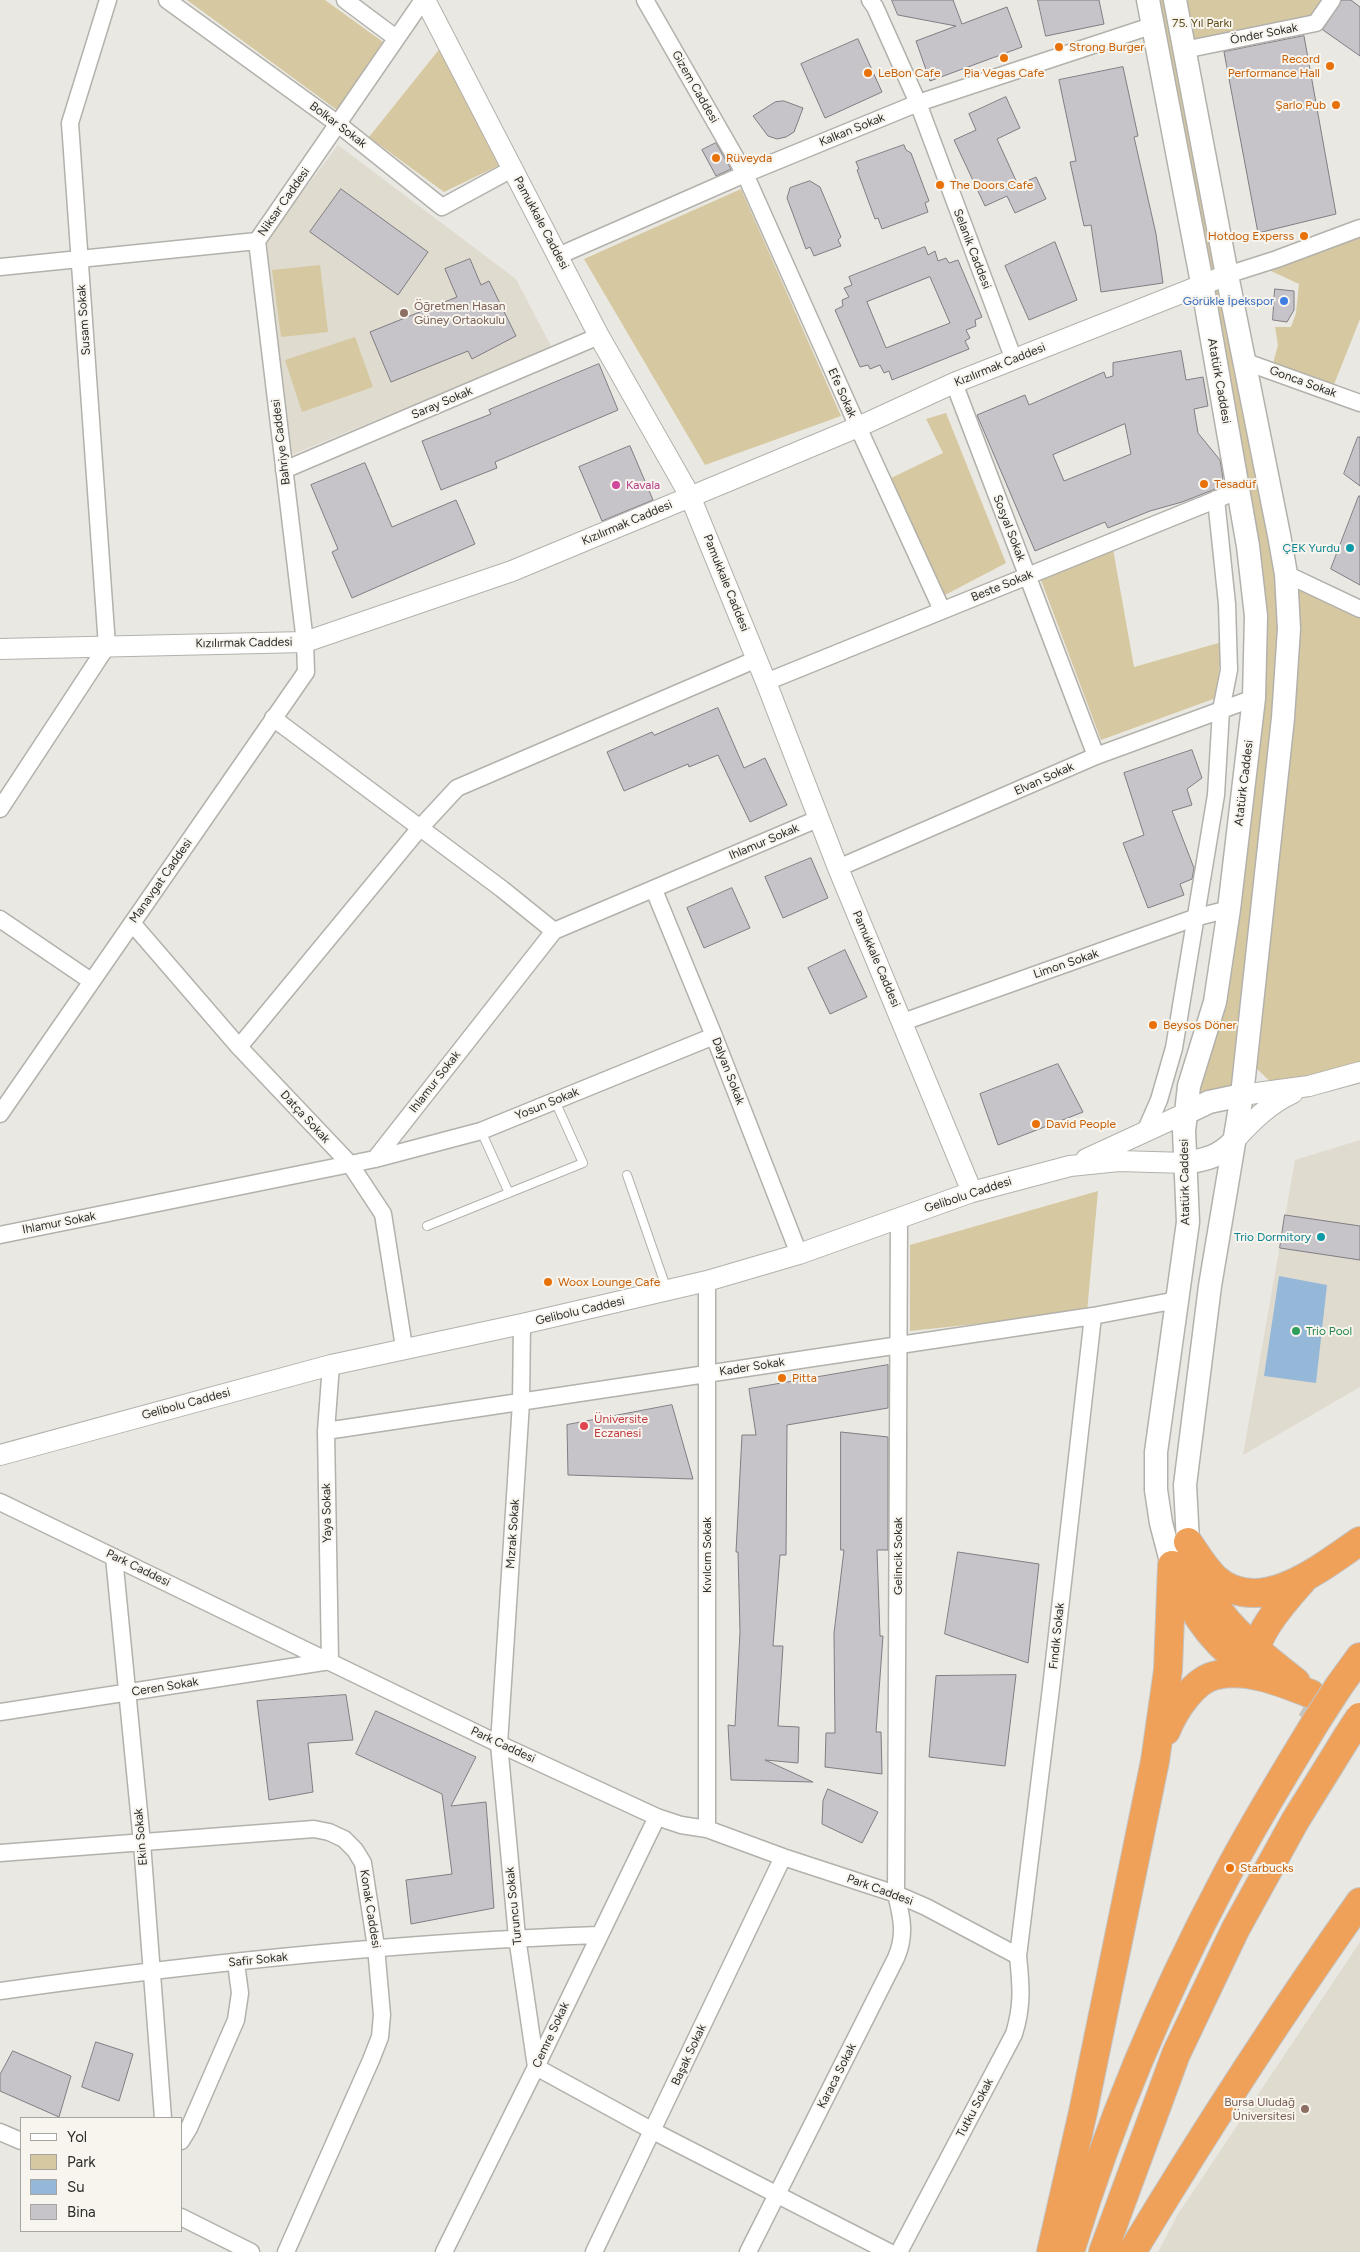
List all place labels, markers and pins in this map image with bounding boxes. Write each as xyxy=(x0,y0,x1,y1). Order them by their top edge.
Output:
place label: Strong Burger xyxy=(1069,40,1144,54)
marker: Strong Burger xyxy=(1053,41,1065,53)
marker: Pia Vegas Cafe xyxy=(998,52,1010,64)
place label: Record Performance Hall xyxy=(1228,52,1320,80)
marker: Record Performance Hall xyxy=(1324,60,1336,72)
place label: LeBon Cafe xyxy=(878,66,940,80)
place label: Pia Vegas Cafe xyxy=(964,66,1044,80)
marker: LeBon Cafe xyxy=(862,67,874,79)
place label: Şarlo Pub xyxy=(1275,98,1326,112)
marker: Şarlo Pub xyxy=(1330,99,1342,111)
place label: Rüveyda xyxy=(726,151,772,165)
marker: Rüveyda xyxy=(710,152,722,164)
place label: The Doors Cafe xyxy=(950,178,1033,192)
marker: The Doors Cafe xyxy=(934,179,946,191)
place label: Hotdog Experss xyxy=(1208,229,1294,243)
marker: Hotdog Experss xyxy=(1298,230,1310,242)
place label: Görükle İpekspor xyxy=(1183,294,1274,308)
marker: Görükle İpekspor xyxy=(1278,295,1290,307)
place label: Öğretmen Hasan Güney Ortaokulu xyxy=(414,299,505,327)
marker: Öğretmen Hasan Güney Ortaokulu xyxy=(398,307,410,319)
place label: Tesadüf xyxy=(1214,477,1256,491)
place label: Kavala xyxy=(626,478,660,492)
marker: Tesadüf xyxy=(1198,478,1210,490)
marker: Kavala xyxy=(610,479,622,491)
place label: ÇEK Yurdu xyxy=(1283,541,1340,555)
marker: ÇEK Yurdu xyxy=(1344,542,1356,554)
place label: Beysos Döner xyxy=(1163,1018,1237,1032)
marker: Beysos Döner xyxy=(1147,1019,1159,1031)
place label: David People xyxy=(1046,1117,1116,1131)
marker: David People xyxy=(1030,1118,1042,1130)
place label: Trio Dormitory xyxy=(1234,1230,1311,1244)
marker: Trio Dormitory xyxy=(1315,1231,1327,1243)
place label: Woox Lounge Cafe xyxy=(558,1275,660,1289)
marker: Woox Lounge Cafe xyxy=(542,1276,554,1288)
place label: Trio Pool xyxy=(1306,1324,1352,1338)
marker: Trio Pool xyxy=(1290,1325,1302,1337)
place label: Pitta xyxy=(792,1371,817,1385)
marker: Pitta xyxy=(776,1372,788,1384)
place label: Üniversite Eczanesi xyxy=(594,1412,648,1440)
marker: Üniversite Eczanesi xyxy=(578,1420,590,1432)
place label: Starbucks xyxy=(1240,1861,1294,1875)
marker: Starbucks xyxy=(1224,1862,1236,1874)
place label: Bursa Uludağ Üniversitesi xyxy=(1224,2095,1295,2123)
marker: Bursa Uludağ Üniversitesi xyxy=(1299,2103,1311,2115)

